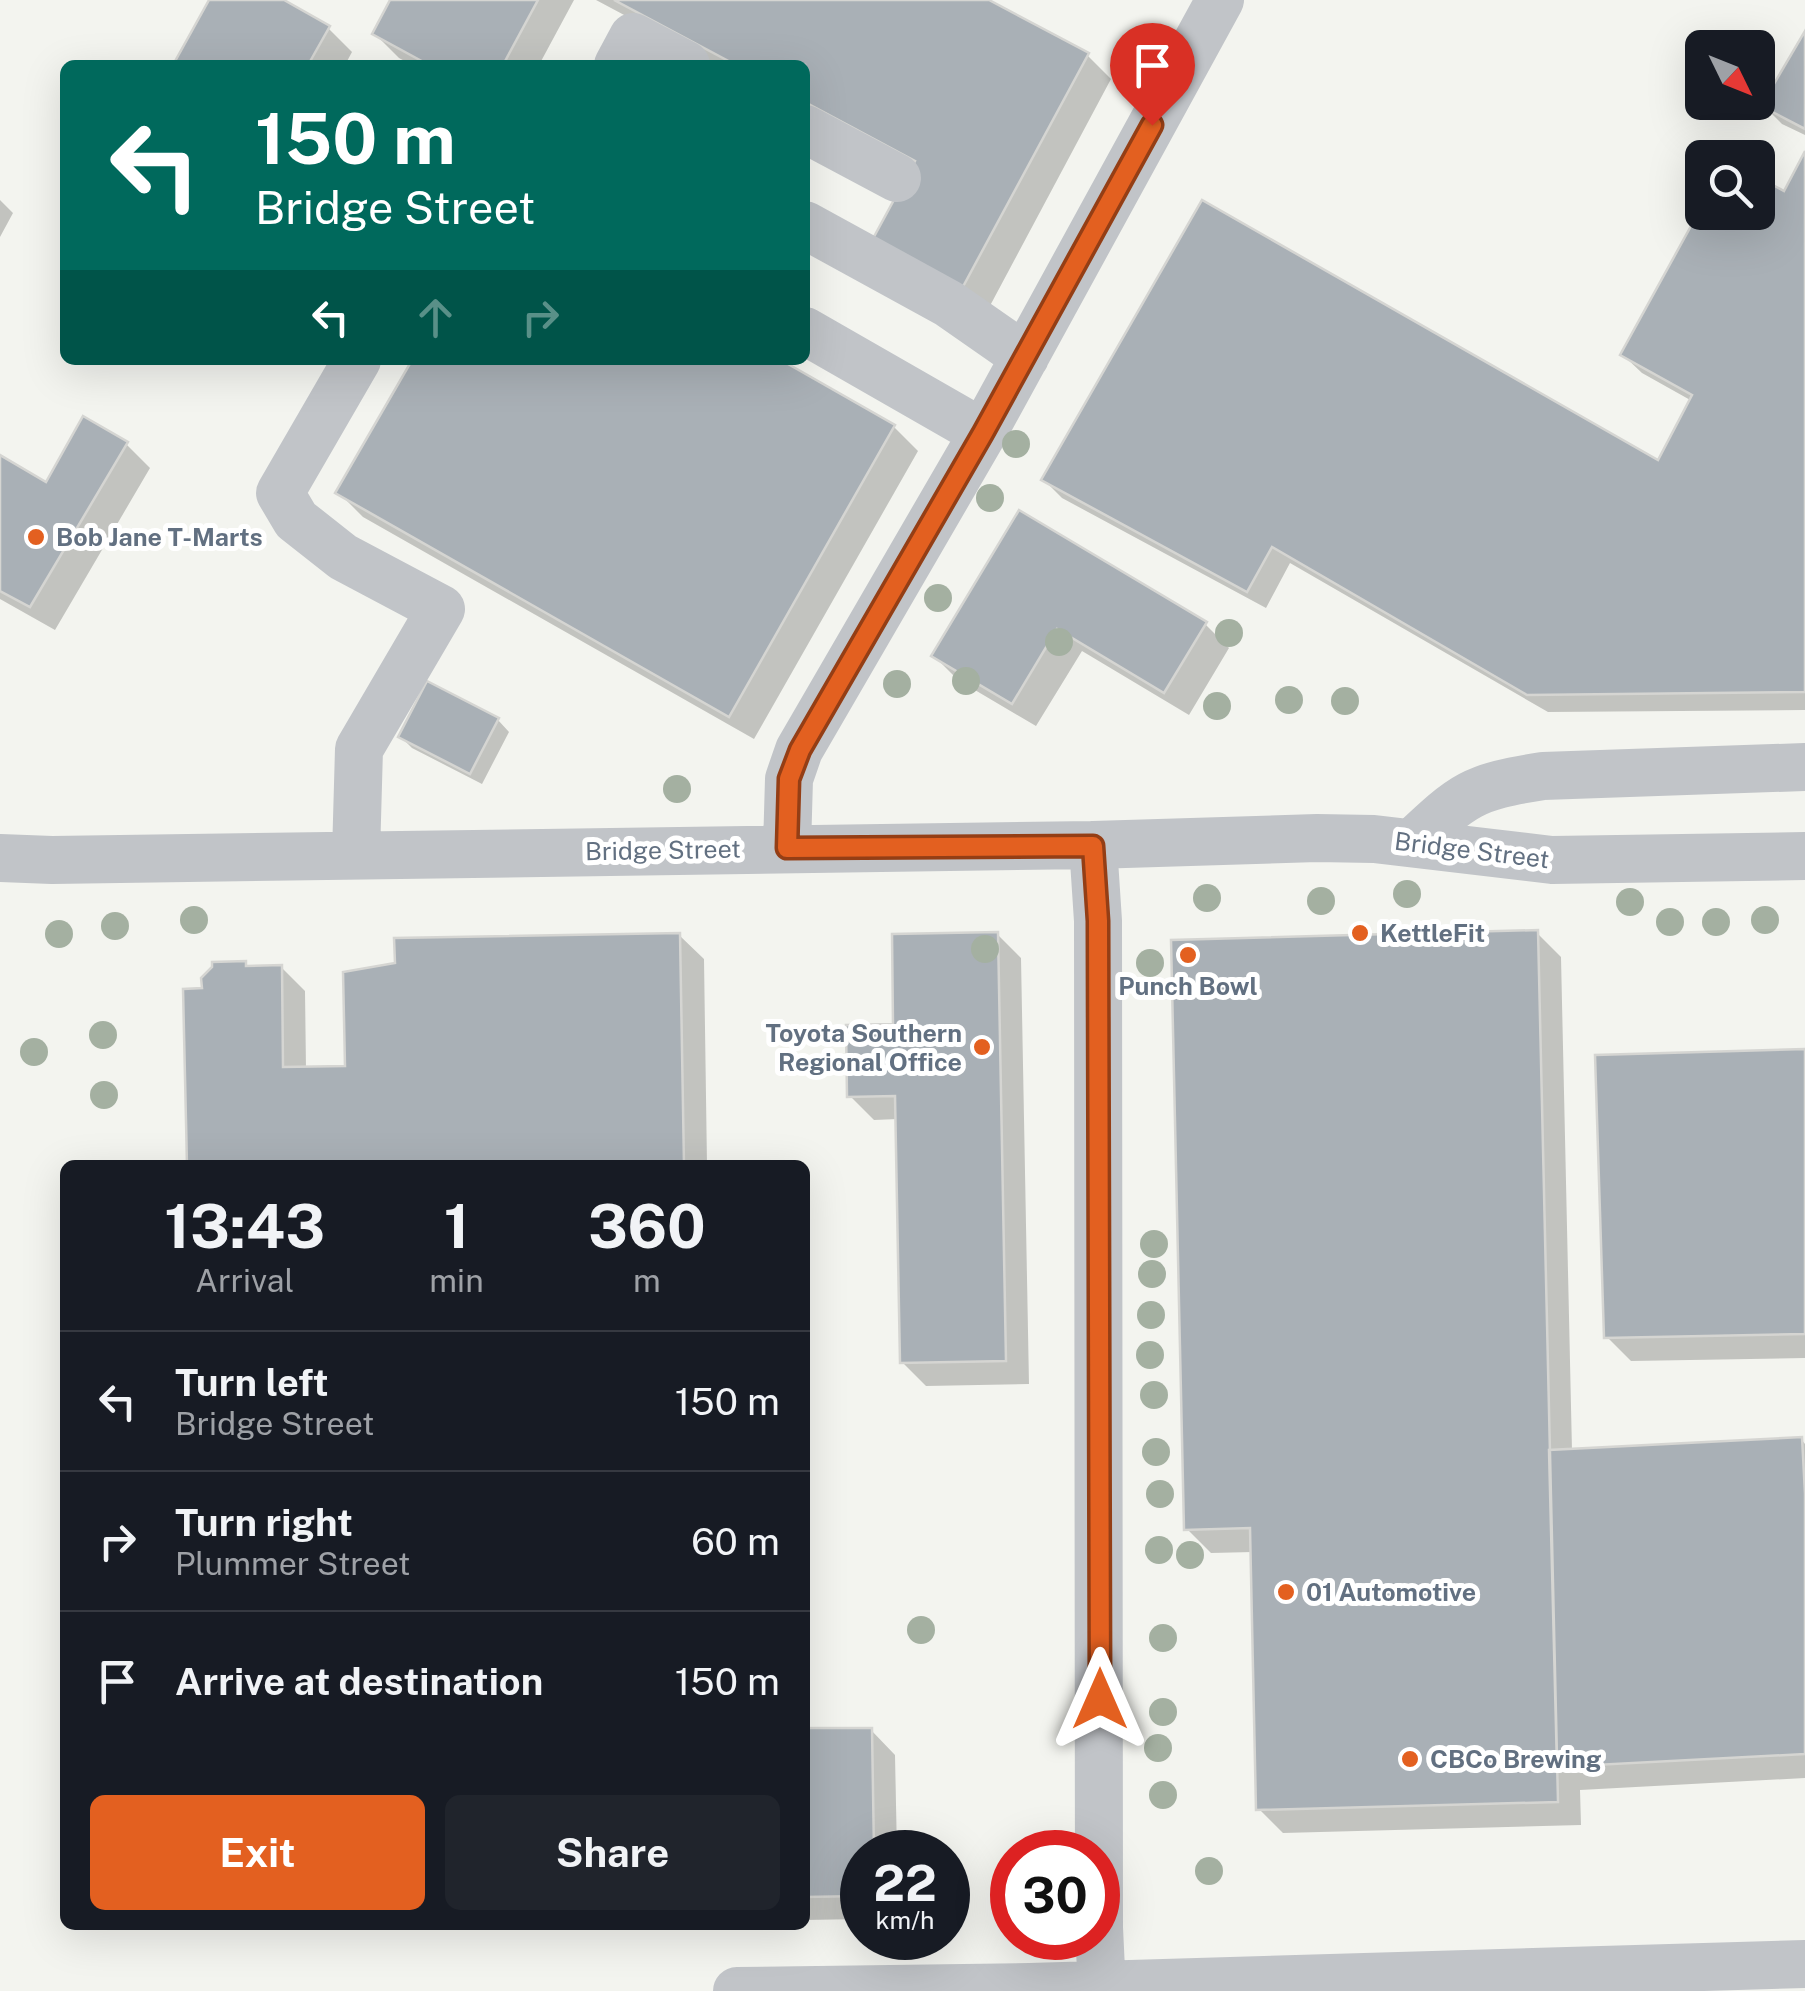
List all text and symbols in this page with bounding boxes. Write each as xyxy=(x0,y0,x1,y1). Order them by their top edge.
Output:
pin xyxy=(1110,23,1195,126)
north arrow xyxy=(1685,30,1775,120)
map controls xyxy=(1685,30,1775,230)
icon: arrive xyxy=(1125,38,1180,93)
text: 150 m xyxy=(255,97,456,180)
icon: left xyxy=(90,100,220,230)
button: search xyxy=(1685,140,1775,230)
text: Bridge Street xyxy=(255,181,536,234)
icon: left xyxy=(303,290,358,345)
icon: ahead xyxy=(408,290,463,345)
icon: right xyxy=(513,290,568,345)
place label: Bob Jane T-Marts xyxy=(56,522,263,552)
marker: Bob Jane T-Marts xyxy=(25,526,47,548)
street label: Bridge Street xyxy=(1393,826,1551,874)
street label: Bridge Street xyxy=(585,834,741,866)
place label: KettleFit xyxy=(1380,918,1485,948)
marker: KettleFit xyxy=(1349,922,1371,944)
marker: Punch Bowl xyxy=(1177,944,1199,966)
place label: Punch Bowl xyxy=(1118,971,1258,1001)
place label: Toyota Southern Regional Office xyxy=(766,1018,962,1077)
marker: Toyota Southern Regional Office xyxy=(971,1036,993,1058)
text: 13:43 xyxy=(164,1191,325,1262)
text: 1 xyxy=(444,1191,469,1262)
text: 360 xyxy=(588,1191,706,1262)
text: Arrival xyxy=(195,1262,294,1299)
text: min xyxy=(429,1262,484,1299)
text: m xyxy=(633,1262,661,1299)
text: Turn left xyxy=(175,1360,329,1405)
icon: left xyxy=(90,1374,145,1429)
text: 150 m xyxy=(675,1379,780,1424)
text: Bridge Street xyxy=(175,1405,374,1442)
text: Turn right xyxy=(175,1500,353,1545)
icon: right xyxy=(90,1514,145,1569)
text: 60 m xyxy=(691,1519,780,1564)
text: Plummer Street xyxy=(175,1545,411,1582)
place label: 01 Automotive xyxy=(1306,1577,1476,1607)
marker: 01 Automotive xyxy=(1275,1581,1297,1603)
position arrow xyxy=(1048,1647,1152,1751)
icon: arrive xyxy=(90,1654,145,1709)
text: Arrive at destination xyxy=(175,1659,543,1704)
text: 150 m xyxy=(675,1659,780,1704)
place label: CBCo Brewing xyxy=(1430,1744,1602,1774)
marker: CBCo Brewing xyxy=(1399,1748,1421,1770)
button: Exit xyxy=(90,1795,425,1910)
button: Share xyxy=(445,1795,780,1910)
speed limit sign: 30 xyxy=(990,1830,1120,1960)
text: 22 xyxy=(873,1853,937,1912)
text: km/h xyxy=(876,1905,934,1935)

